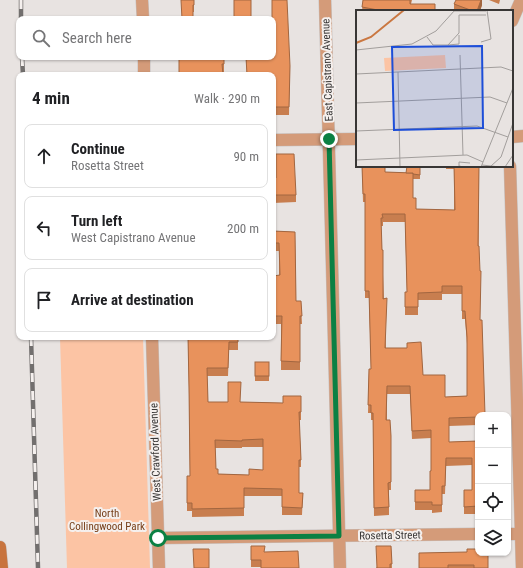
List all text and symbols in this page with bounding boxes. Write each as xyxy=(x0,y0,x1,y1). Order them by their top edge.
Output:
inset map xyxy=(356,10,513,167)
search box xyxy=(16,16,276,60)
street label: East Capistrano Avenue xyxy=(319,18,336,122)
icon: search xyxy=(30,27,52,49)
text: Search here xyxy=(62,29,132,47)
text: 4 min xyxy=(32,88,70,108)
text: Walk · 290 m xyxy=(194,91,260,106)
route end xyxy=(320,130,338,148)
text: Continue xyxy=(71,140,125,158)
icon: ahead xyxy=(33,145,55,167)
text: 90 m xyxy=(233,149,259,164)
text: Rosetta Street xyxy=(71,158,144,173)
text: Turn left xyxy=(71,212,122,230)
icon: left xyxy=(33,217,55,239)
text: 200 m xyxy=(227,221,259,236)
text: West Capistrano Avenue xyxy=(71,230,196,245)
icon: arrive xyxy=(33,289,55,311)
text: Arrive at destination xyxy=(71,291,194,309)
street label: West Crawford Avenue xyxy=(147,403,164,501)
map controls xyxy=(475,412,511,556)
button: + xyxy=(475,412,511,448)
button: − xyxy=(475,448,511,484)
button: locate xyxy=(475,484,511,520)
park label: North Collingwood Park xyxy=(69,507,145,533)
button: layers xyxy=(475,520,511,556)
street label: Rosetta Street xyxy=(359,528,421,543)
route start xyxy=(149,529,167,547)

